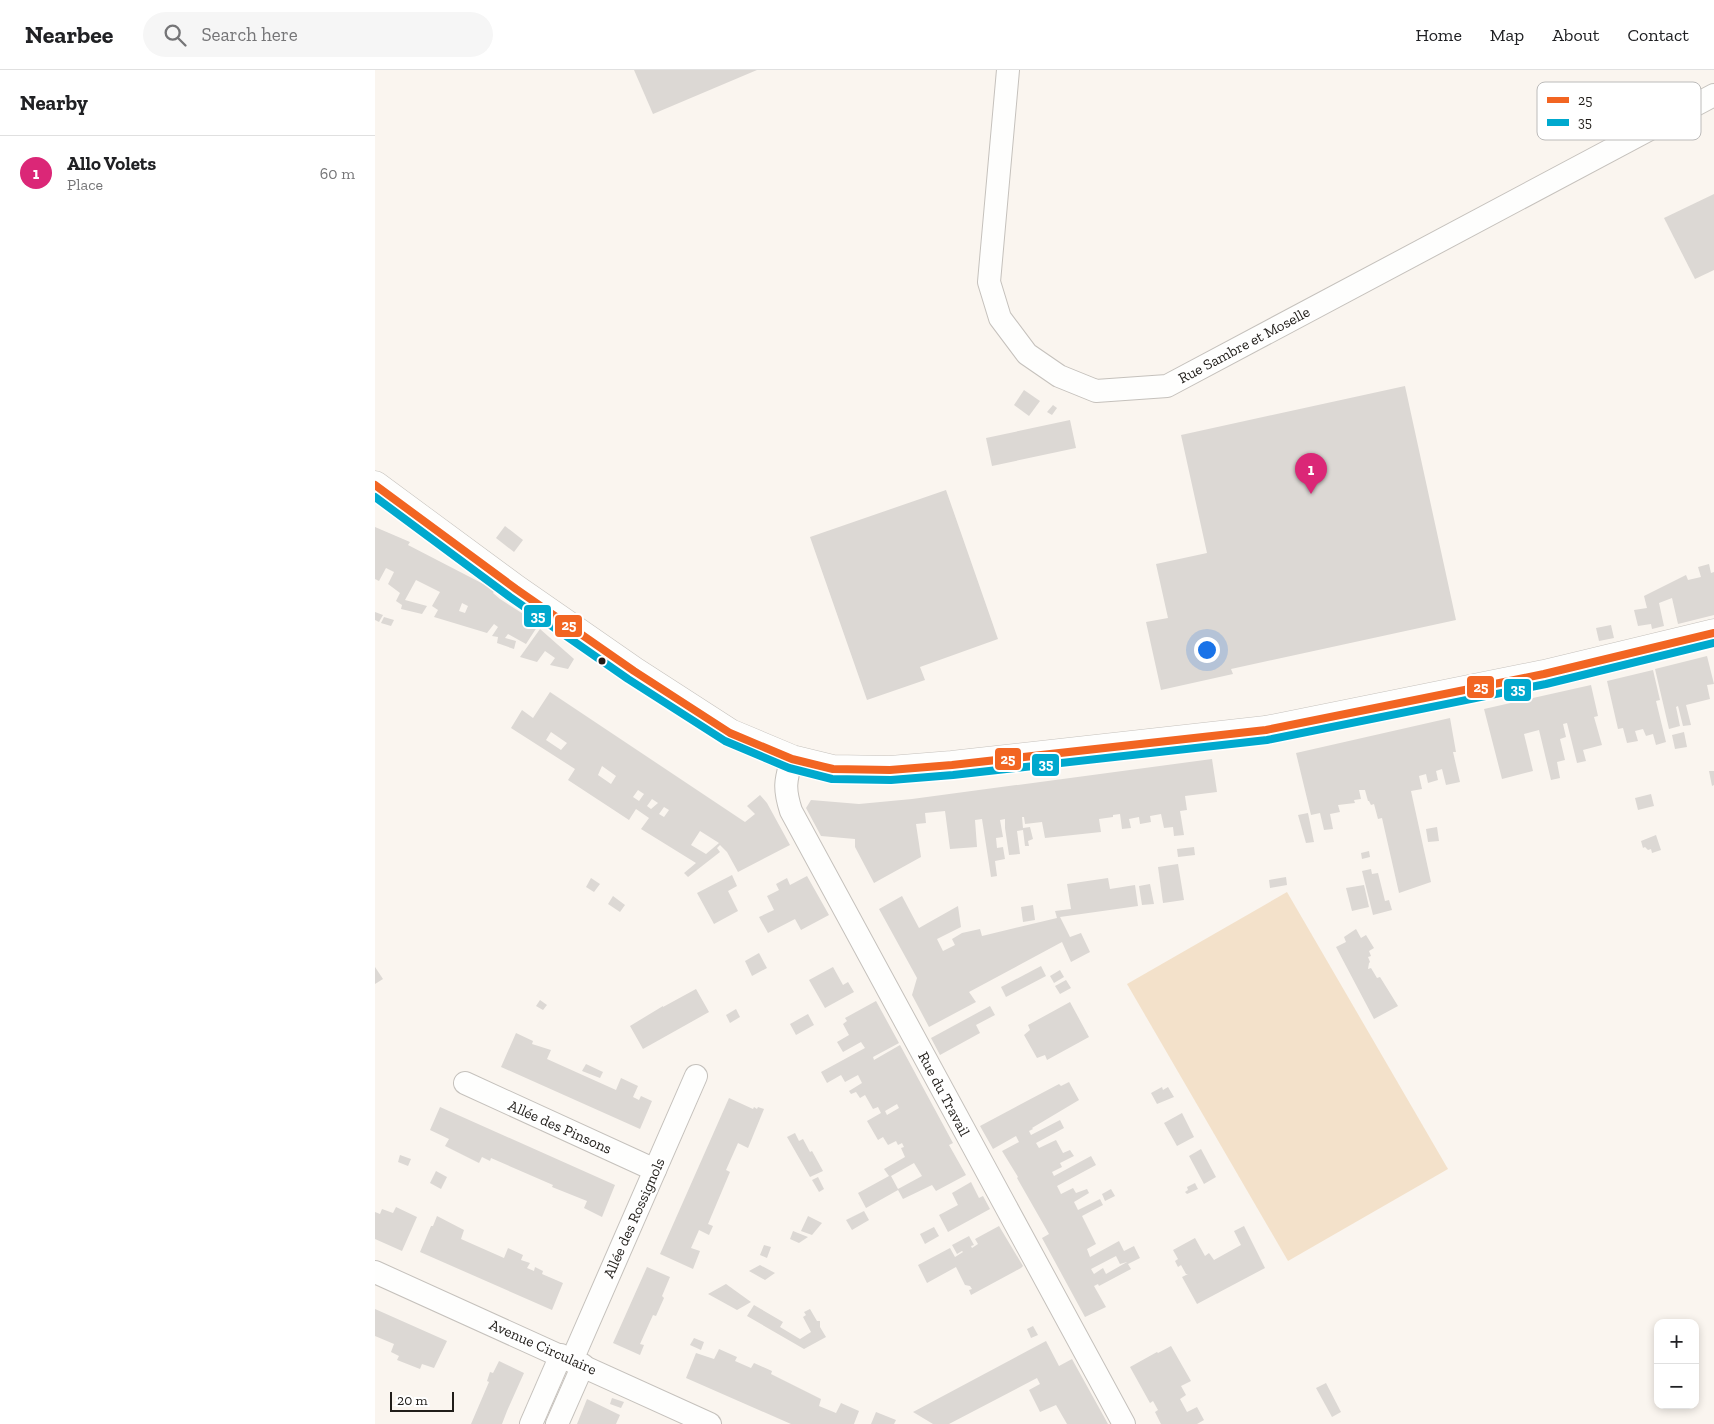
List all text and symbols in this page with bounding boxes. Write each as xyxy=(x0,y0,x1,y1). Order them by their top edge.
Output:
search box xyxy=(143,12,493,57)
text: Nearbee xyxy=(25,20,113,49)
icon: search xyxy=(161,21,189,49)
text: Search here xyxy=(201,23,298,46)
text: Home xyxy=(1415,24,1462,46)
text: Map xyxy=(1490,24,1524,46)
text: About xyxy=(1552,24,1599,46)
text: Contact xyxy=(1627,24,1689,46)
legend xyxy=(1537,82,1701,140)
text: Nearby xyxy=(20,90,88,115)
text: 25 xyxy=(1578,92,1592,109)
text: 35 xyxy=(1578,114,1592,131)
text: Allo Volets xyxy=(67,152,156,175)
text: 1 xyxy=(33,164,39,183)
text: 60 m xyxy=(320,164,355,183)
text: Place xyxy=(67,175,103,194)
street label: Rue Sambre et Moselle xyxy=(1175,303,1313,387)
pin: 1 xyxy=(1295,453,1327,494)
line badge: 35 xyxy=(523,604,552,628)
text: 35 xyxy=(531,608,545,625)
line badge: 25 xyxy=(554,614,583,638)
text: 25 xyxy=(562,617,576,634)
your location xyxy=(1194,637,1220,663)
unlabelled marker xyxy=(597,656,607,666)
line badge: 25 xyxy=(1466,675,1495,699)
line badge: 35 xyxy=(1503,678,1532,702)
text: 25 xyxy=(1474,679,1488,696)
text: 35 xyxy=(1511,681,1525,698)
line badge: 25 xyxy=(994,747,1022,771)
text: 25 xyxy=(1001,751,1015,768)
line badge: 35 xyxy=(1031,753,1060,777)
text: 35 xyxy=(1039,756,1053,773)
street label: Rue du Travail xyxy=(914,1049,974,1139)
street label: Allée des Pinsons xyxy=(505,1096,615,1158)
street label: Allée des Rossignols xyxy=(599,1155,669,1281)
street label: Avenue Circulaire xyxy=(487,1315,599,1379)
map controls xyxy=(1654,1319,1699,1409)
button: + xyxy=(1654,1319,1699,1364)
button: − xyxy=(1654,1364,1699,1409)
scale bar xyxy=(390,1389,454,1412)
text: 20 m xyxy=(397,1392,428,1409)

